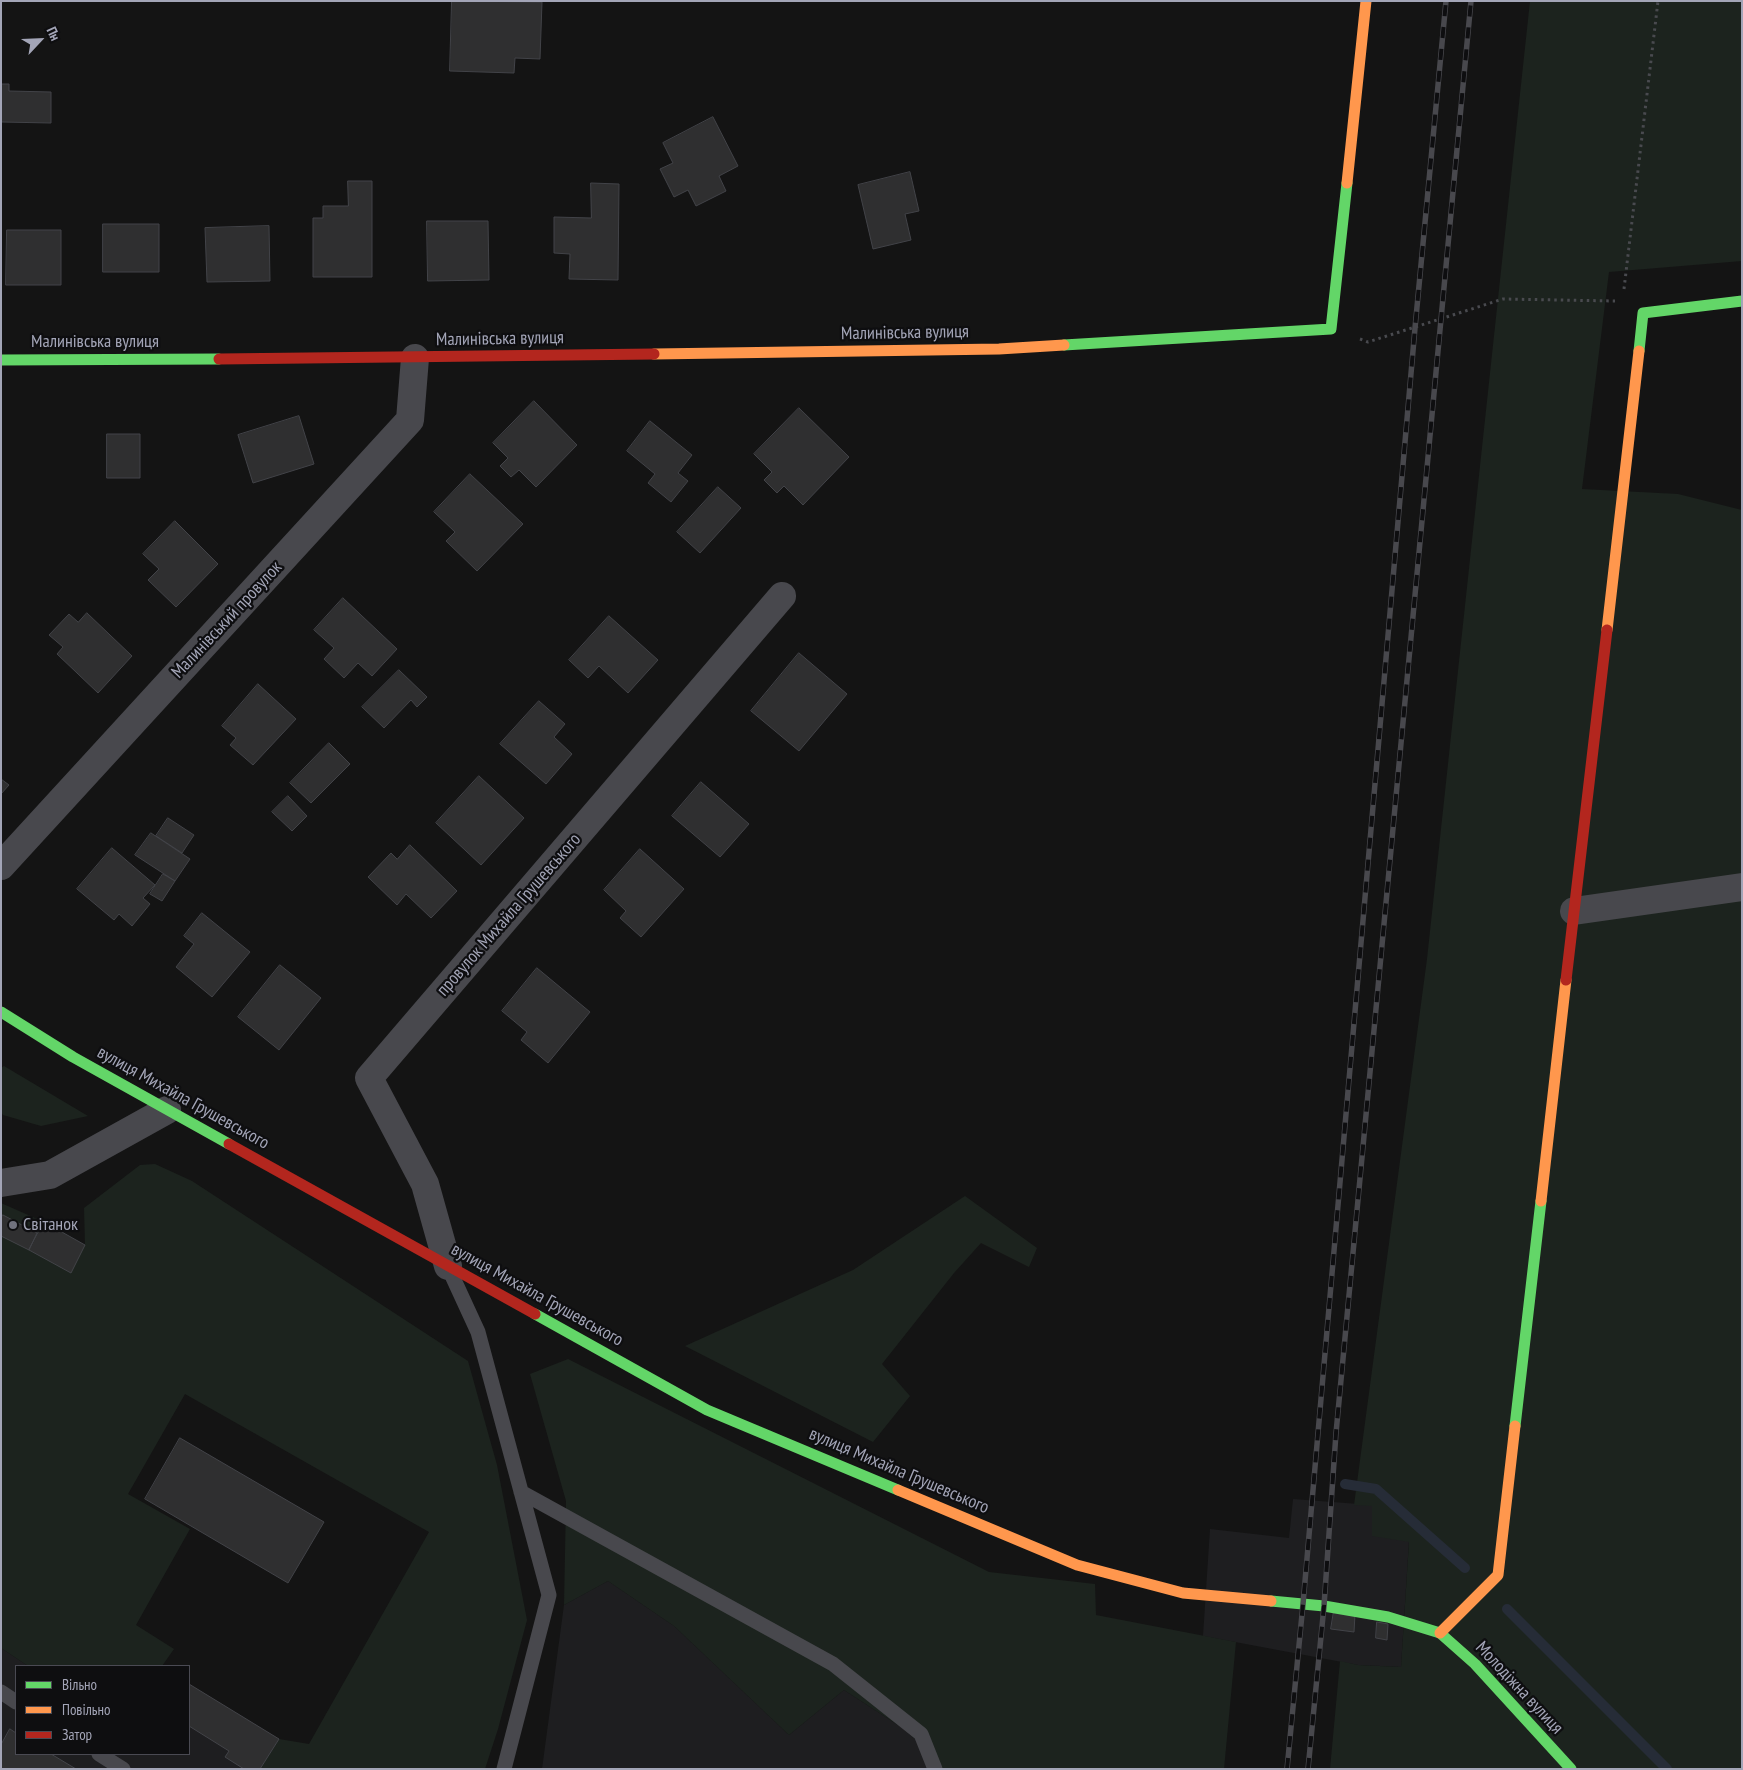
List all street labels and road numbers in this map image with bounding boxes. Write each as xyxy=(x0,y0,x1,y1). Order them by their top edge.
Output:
street label: Малинівська вулиця xyxy=(841,321,969,345)
street label: Малинівська вулиця xyxy=(436,327,564,351)
street label: Малинівська вулиця xyxy=(31,331,159,353)
street label: Малинівський провулок xyxy=(167,557,287,683)
street label: провулок Михайла Грушевського xyxy=(432,829,586,1001)
street label: вулиця Михайла Грушевського xyxy=(93,1042,273,1154)
street label: вулиця Михайла Грушевського xyxy=(447,1239,627,1351)
street label: вулиця Михайла Грушевського xyxy=(806,1423,992,1519)
street label: Молодіжна вулиця xyxy=(1471,1637,1567,1739)

